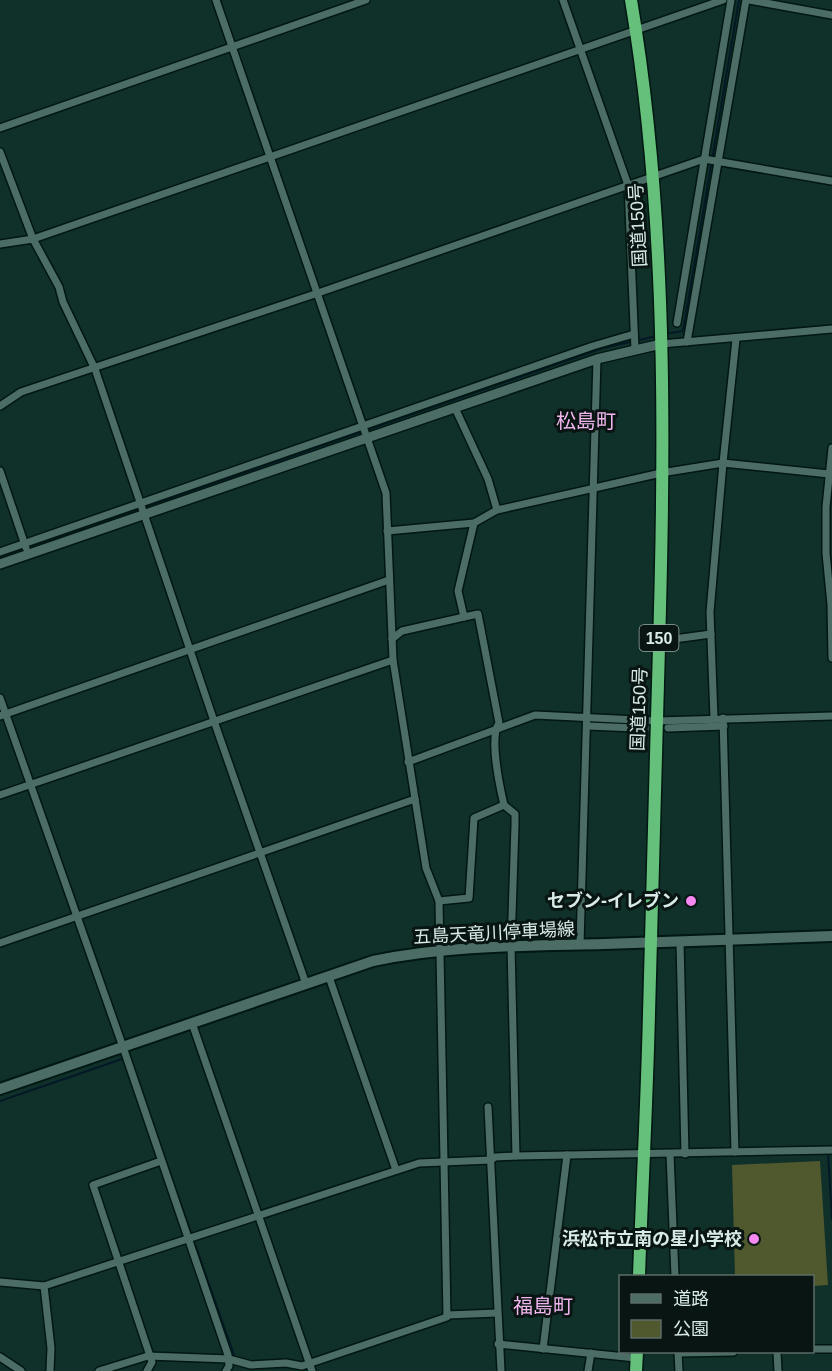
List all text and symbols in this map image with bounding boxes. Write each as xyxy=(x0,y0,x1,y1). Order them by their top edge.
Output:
street label: 国道150号 xyxy=(626,183,650,267)
district label: 松島町 xyxy=(556,410,616,432)
road number: 150 xyxy=(640,625,678,651)
street label: 国道150号 xyxy=(628,667,650,751)
place label: セブン-イレブン xyxy=(547,891,679,911)
marker: セブン-イレブン xyxy=(684,894,698,908)
street label: 五島天竜川停車場線 xyxy=(413,919,575,947)
place label: 浜松市立南の星小学校 xyxy=(562,1229,742,1249)
marker: 浜松市立南の星小学校 xyxy=(747,1232,761,1246)
legend xyxy=(619,1275,814,1353)
text: 道路 xyxy=(673,1289,709,1309)
district label: 福島町 xyxy=(513,1295,573,1317)
text: 公園 xyxy=(673,1319,709,1339)

